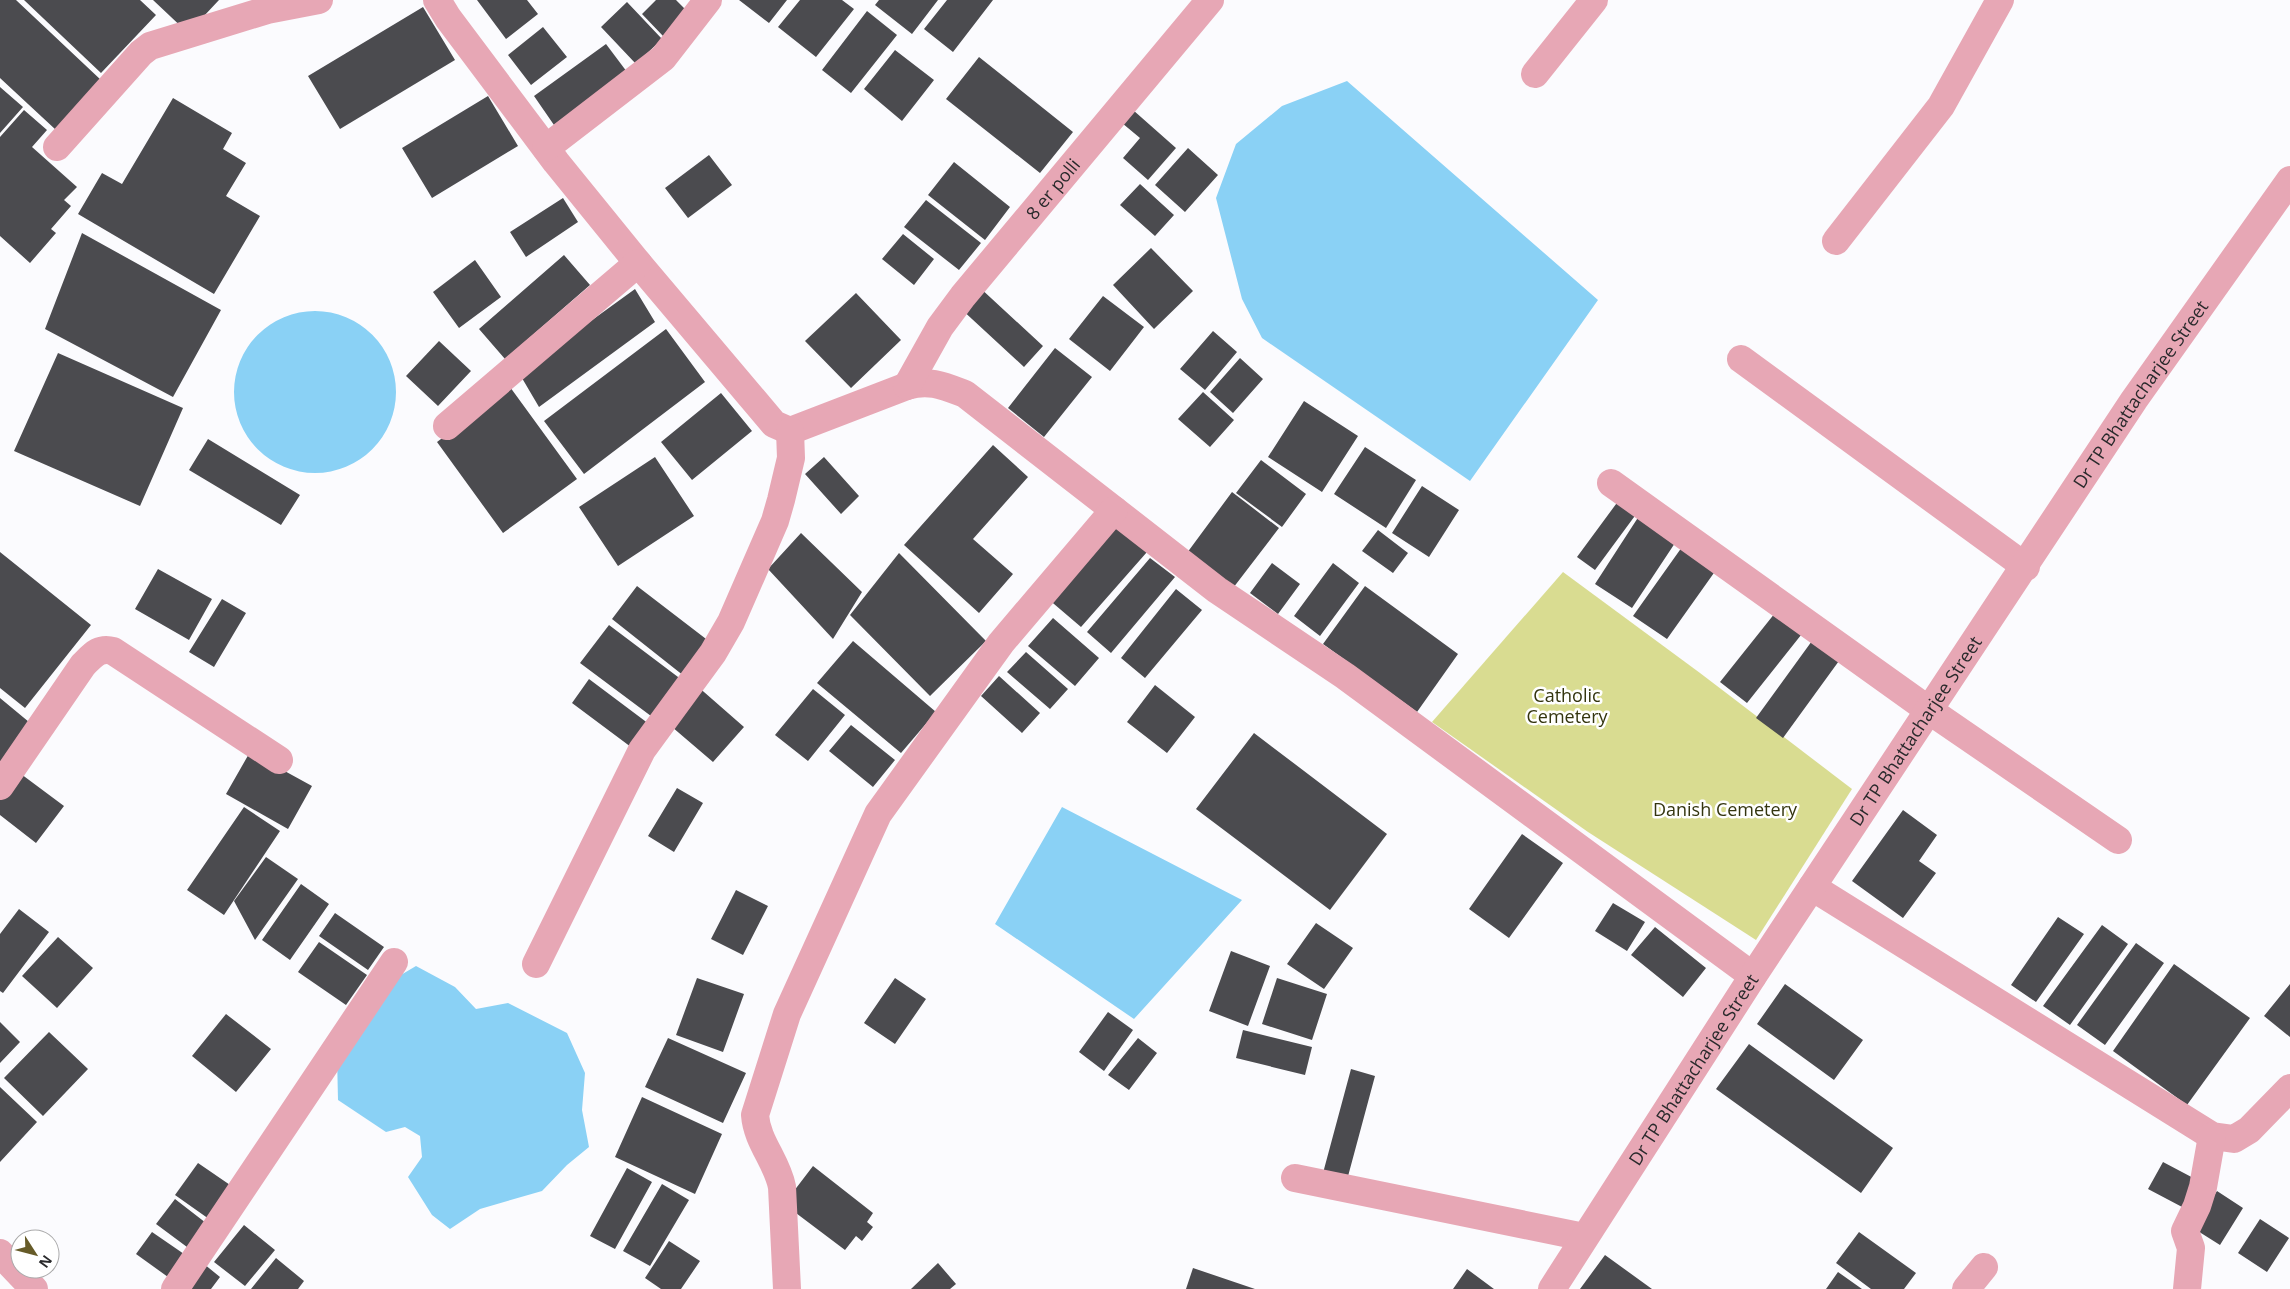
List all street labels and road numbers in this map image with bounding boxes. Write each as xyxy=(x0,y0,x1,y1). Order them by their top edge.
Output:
street label: 8 er polli xyxy=(1020,153,1085,224)
street label: Dr TP Bhattacharjee Street xyxy=(2067,295,2213,493)
street label: Dr TP Bhattacharjee Street xyxy=(1844,631,1987,830)
street label: Dr TP Bhattacharjee Street xyxy=(1623,969,1763,1170)

